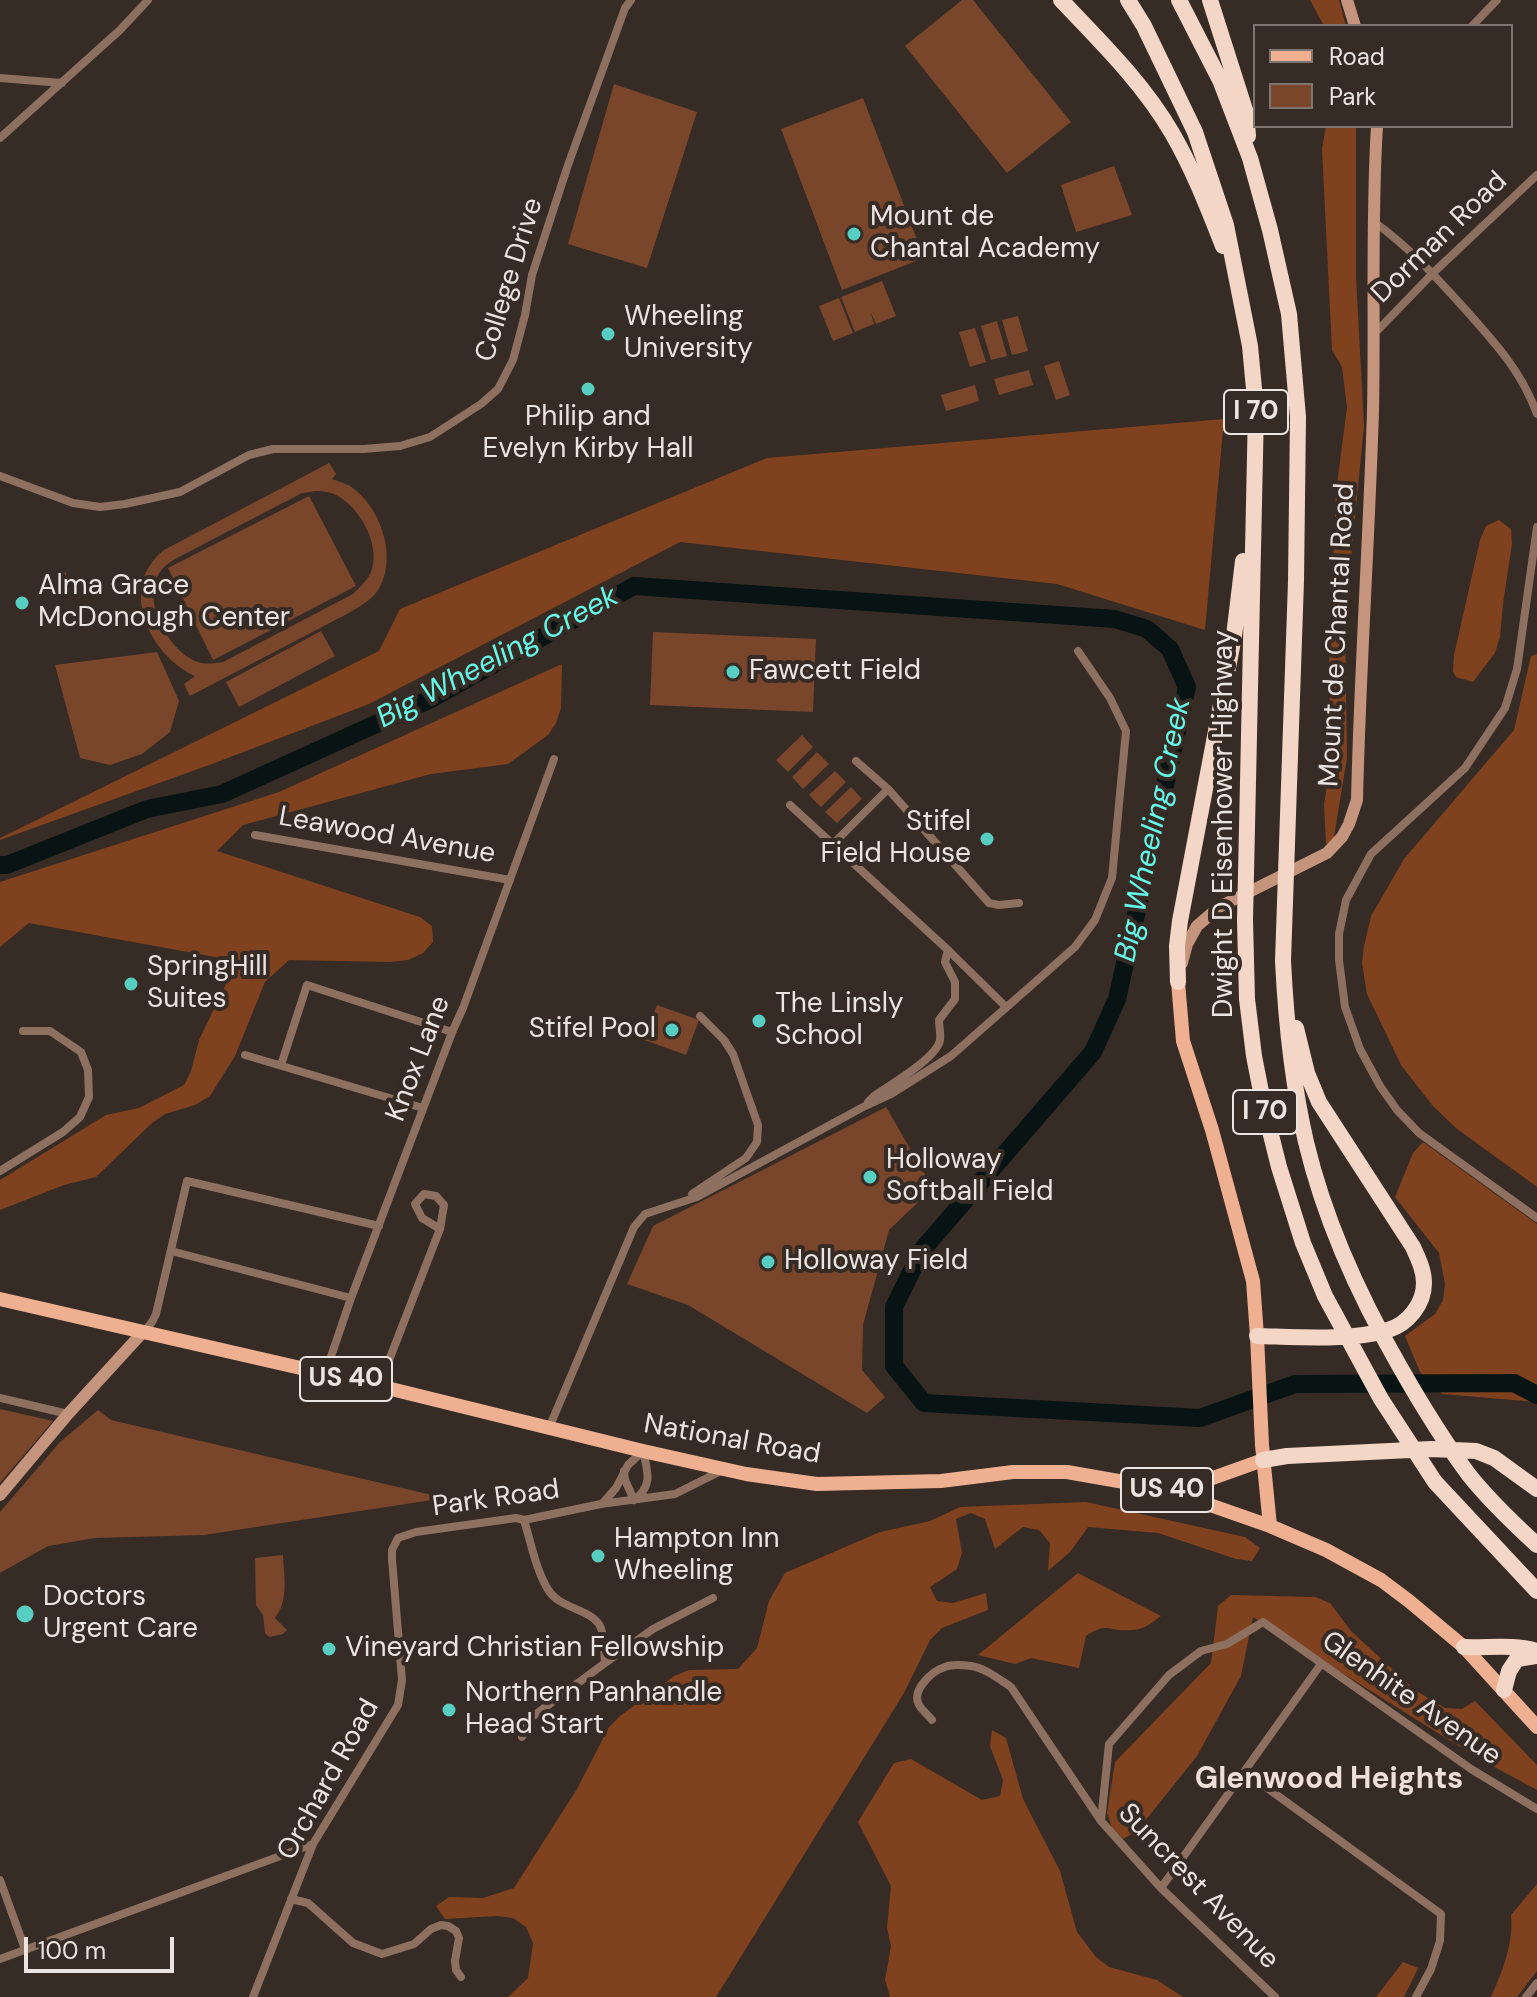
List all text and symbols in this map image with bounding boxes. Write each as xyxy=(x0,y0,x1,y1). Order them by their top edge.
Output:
legend xyxy=(1253,24,1513,128)
text: Road xyxy=(1329,41,1385,72)
text: Park xyxy=(1329,81,1376,112)
street label: Dorman Road xyxy=(1365,165,1515,311)
street label: College Drive xyxy=(469,194,551,366)
place label: Mount de Chantal Academy xyxy=(870,201,1100,267)
marker: Mount de Chantal Academy xyxy=(845,225,863,243)
place label: Wheeling University xyxy=(624,301,753,367)
marker: Wheeling University xyxy=(599,325,617,343)
marker: Philip and Evelyn Kirby Hall xyxy=(579,380,597,398)
road number: I 70 xyxy=(1224,390,1288,434)
place label: Philip and Evelyn Kirby Hall xyxy=(483,401,693,467)
street label: Mount de Chantal Road xyxy=(1313,482,1363,788)
place label: Alma Grace McDonough Center xyxy=(38,570,290,636)
water label: Big Wheeling Creek xyxy=(371,579,625,737)
marker: Alma Grace McDonough Center xyxy=(13,594,31,612)
street label: Dwight D Eisenhower Highway xyxy=(1208,630,1242,1018)
place label: Fawcett Field xyxy=(749,655,921,689)
marker: Fawcett Field xyxy=(724,663,742,681)
water label: Big Wheeling Creek xyxy=(1108,695,1200,965)
street label: Leawood Avenue xyxy=(276,800,498,872)
place label: Stifel Field House xyxy=(820,806,971,872)
marker: Stifel Field House xyxy=(978,830,996,848)
place label: SpringHill Suites xyxy=(147,951,268,1017)
marker: SpringHill Suites xyxy=(122,975,140,993)
place label: The Linsly School xyxy=(775,988,904,1054)
street label: Knox Lane xyxy=(380,991,458,1127)
marker: The Linsly School xyxy=(750,1012,768,1030)
place label: Stifel Pool xyxy=(529,1013,656,1047)
marker: Stifel Pool xyxy=(663,1021,681,1039)
road number: I 70 xyxy=(1233,1090,1297,1134)
place label: Holloway Softball Field xyxy=(886,1144,1053,1210)
marker: Holloway Softball Field xyxy=(861,1168,879,1186)
place label: Holloway Field xyxy=(784,1245,968,1279)
marker: Holloway Field xyxy=(759,1253,777,1271)
road number: US 40 xyxy=(300,1357,392,1401)
street label: National Road xyxy=(641,1408,823,1472)
road number: US 40 xyxy=(1121,1468,1213,1512)
street label: Park Road xyxy=(430,1473,562,1525)
place label: Hampton Inn Wheeling xyxy=(614,1523,780,1589)
marker: Hampton Inn Wheeling xyxy=(589,1547,607,1565)
place label: Doctors Urgent Care xyxy=(43,1581,198,1647)
marker: Doctors Urgent Care xyxy=(14,1603,36,1625)
street label: Glenhite Avenue xyxy=(1315,1625,1507,1773)
place label: Vineyard Christian Fellowship xyxy=(345,1632,724,1666)
marker: Vineyard Christian Fellowship xyxy=(320,1640,338,1658)
place label: Northern Panhandle Head Start xyxy=(465,1677,722,1743)
street label: Orchard Road xyxy=(271,1694,387,1866)
marker: Northern Panhandle Head Start xyxy=(440,1701,458,1719)
district label: Glenwood Heights xyxy=(1195,1762,1463,1798)
street label: Suncrest Avenue xyxy=(1111,1797,1285,1977)
scale bar xyxy=(28,1921,178,1971)
text: 100 m xyxy=(38,1935,106,1966)

